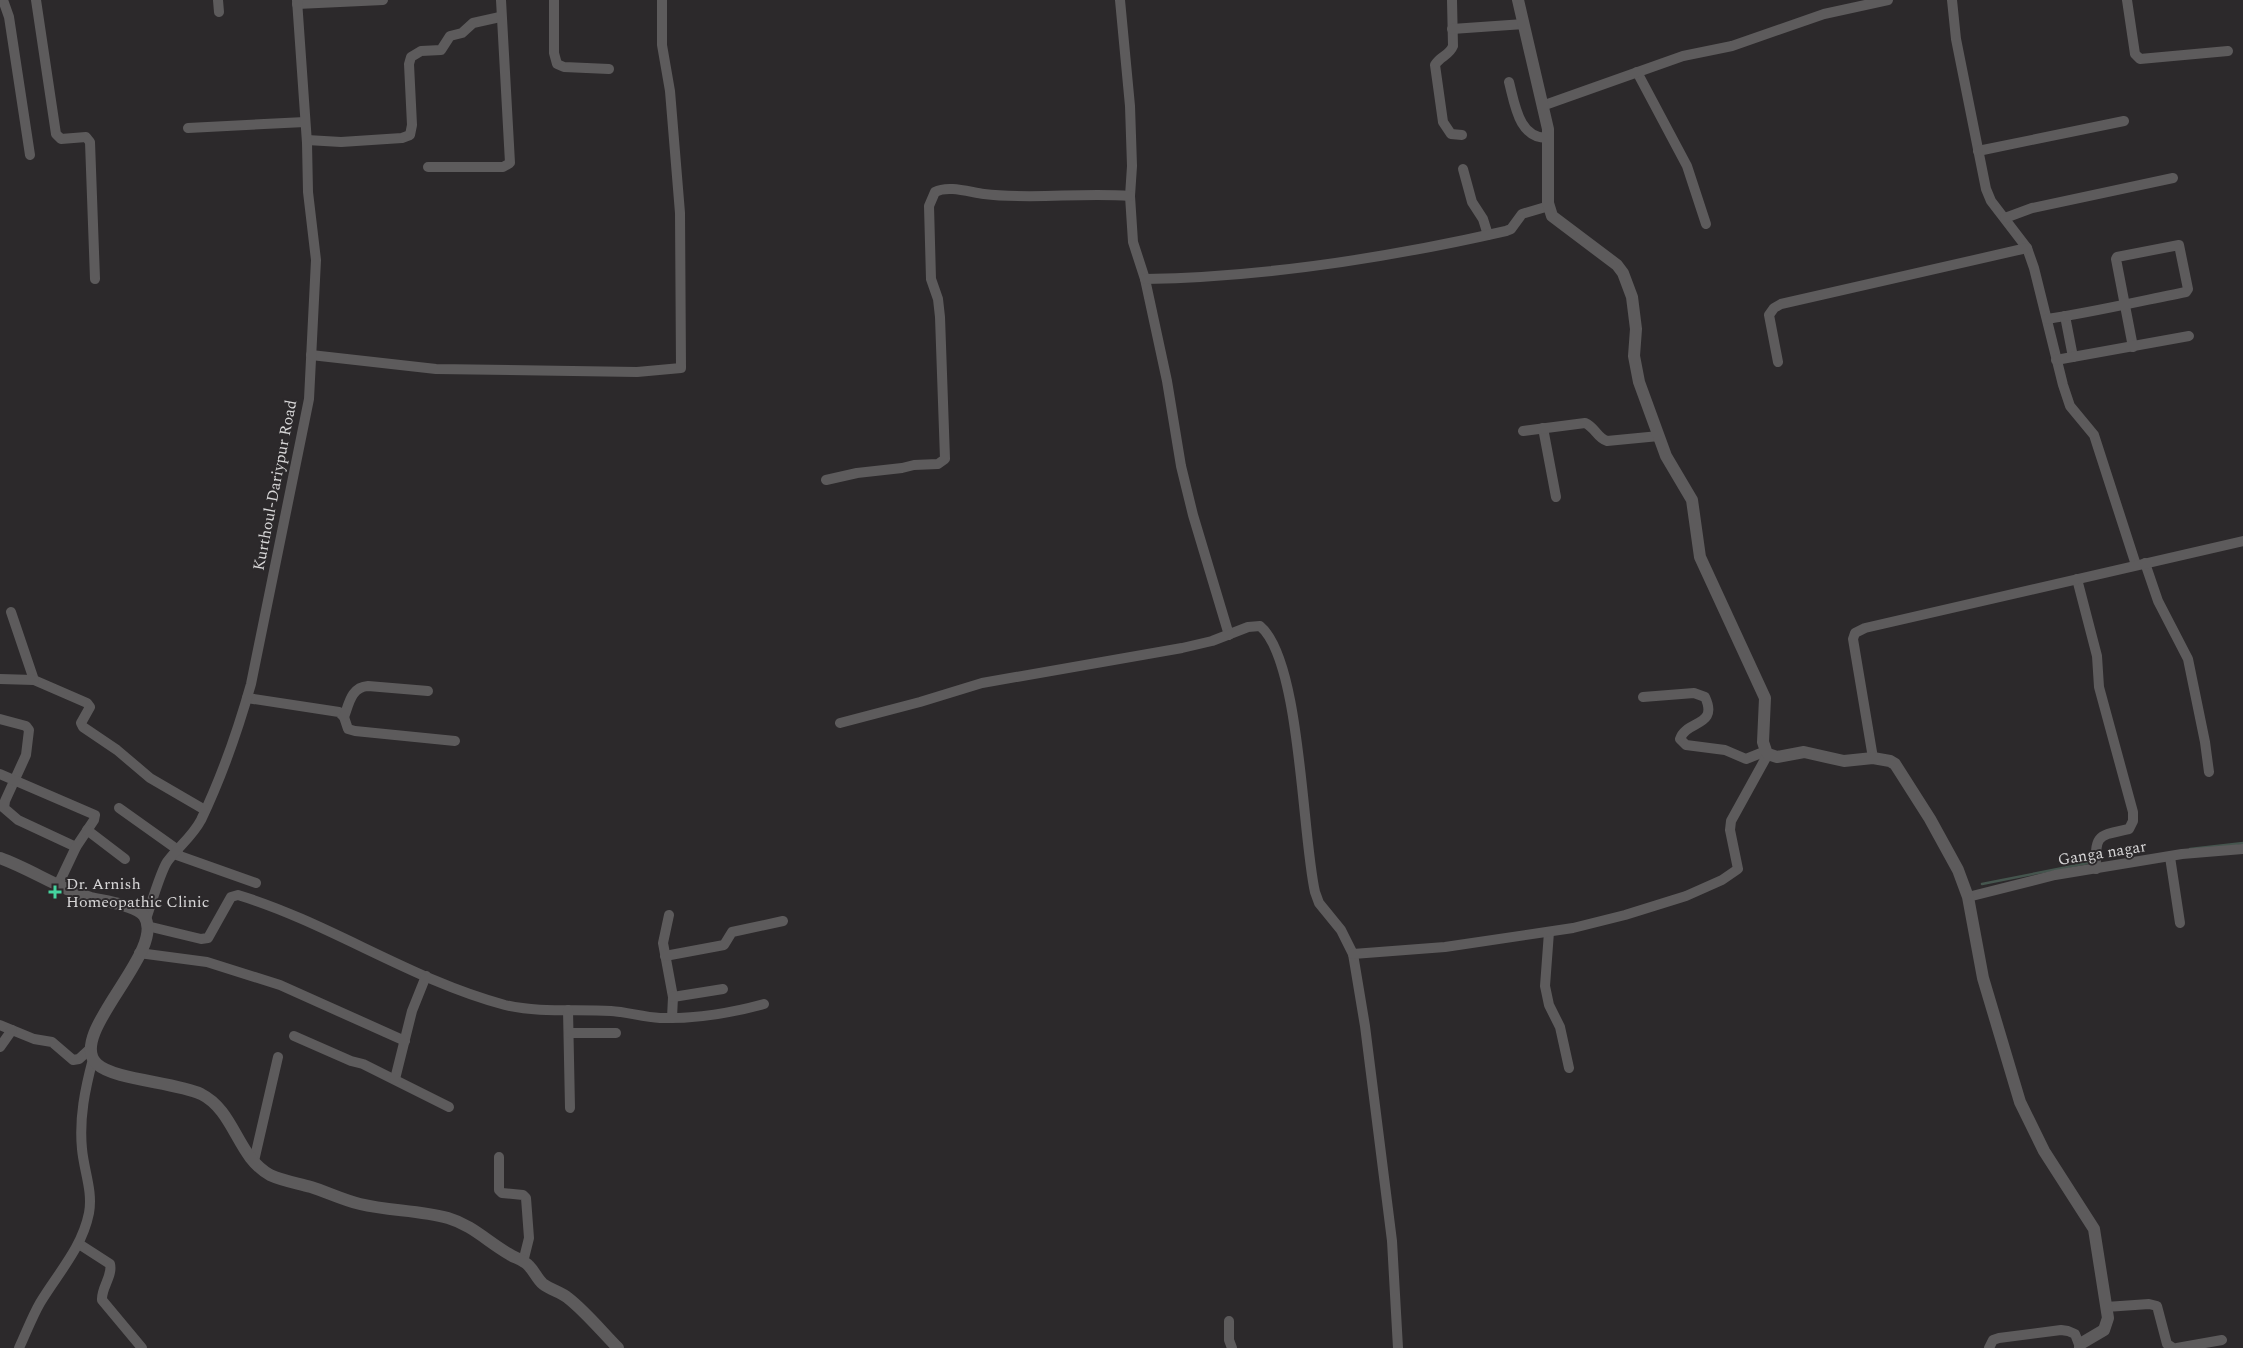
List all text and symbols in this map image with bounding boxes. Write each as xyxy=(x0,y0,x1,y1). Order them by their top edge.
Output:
street label: Kurthoul-Dariypur Road xyxy=(247,398,303,573)
street label: Ganga nagar xyxy=(2056,834,2148,872)
place label: Dr. Arnish Homeopathic Clinic xyxy=(66,872,210,914)
marker: Dr. Arnish Homeopathic Clinic xyxy=(48,885,62,899)

